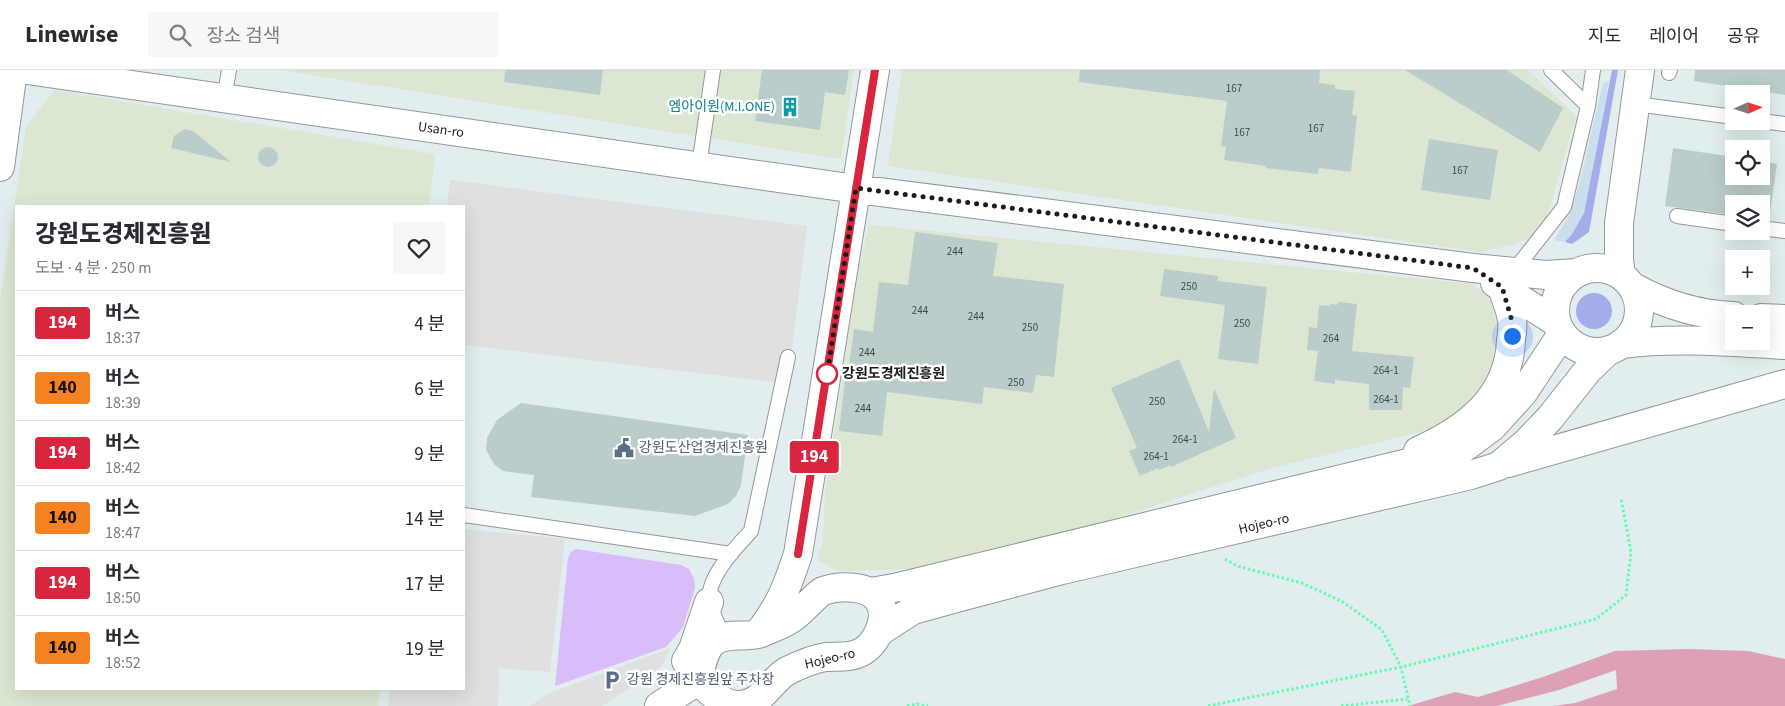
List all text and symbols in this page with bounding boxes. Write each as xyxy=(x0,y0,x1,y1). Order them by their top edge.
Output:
search box xyxy=(148,12,498,57)
text: Linewise xyxy=(25,17,118,52)
icon: search xyxy=(166,21,194,49)
text: 장소 검색 xyxy=(206,23,280,50)
text: 지도 xyxy=(1588,24,1621,49)
text: 레이어 xyxy=(1649,24,1699,49)
text: 공유 xyxy=(1727,24,1760,49)
house number: 167 xyxy=(1226,81,1242,96)
north arrow xyxy=(1725,85,1770,130)
map controls xyxy=(1725,85,1770,350)
building icon: 엠아이원(M.I.ONE) xyxy=(779,96,801,118)
place label: 엠아이원(M.I.ONE) xyxy=(668,97,775,117)
street label: Usan-ro xyxy=(417,117,465,143)
house number: 167 xyxy=(1308,121,1324,136)
house number: 167 xyxy=(1234,125,1250,140)
button: locate xyxy=(1725,140,1770,185)
house number: 167 xyxy=(1452,163,1468,178)
button: layers xyxy=(1725,195,1770,240)
text: 강원도경제진흥원 xyxy=(35,217,212,252)
button: heart xyxy=(393,222,445,274)
house number: 244 xyxy=(947,244,964,259)
button: + xyxy=(1725,250,1770,295)
text: 도보 · 4 분 · 250 m xyxy=(35,257,151,279)
house number: 250 xyxy=(1181,279,1197,294)
text: 버스 xyxy=(105,300,140,327)
house number: 244 xyxy=(912,303,929,318)
button: − xyxy=(1725,305,1770,350)
house number: 244 xyxy=(968,309,985,324)
text: 194 xyxy=(48,310,77,335)
text: 4 분 xyxy=(414,311,445,338)
house number: 250 xyxy=(1234,316,1250,331)
house number: 250 xyxy=(1022,320,1038,335)
your location xyxy=(1500,324,1525,349)
text: 18:37 xyxy=(105,327,141,349)
house number: 264 xyxy=(1323,331,1340,346)
house number: 244 xyxy=(859,345,876,360)
marker: 강원도경제진흥원 xyxy=(816,363,838,385)
house number: 264-1 xyxy=(1373,363,1399,378)
place label: 강원도경제진흥원 xyxy=(842,364,945,384)
text: 버스 xyxy=(105,365,140,392)
text: 140 xyxy=(48,375,77,400)
house number: 250 xyxy=(1008,375,1024,390)
text: 6 분 xyxy=(414,376,445,403)
text: 18:39 xyxy=(105,392,141,414)
house number: 264-1 xyxy=(1373,392,1399,407)
house number: 250 xyxy=(1149,394,1165,409)
house number: 244 xyxy=(855,401,872,416)
text: 버스 xyxy=(105,430,140,457)
house number: 264-1 xyxy=(1172,432,1198,447)
public building icon: 강원도산업경제진흥원 xyxy=(613,437,635,459)
place label: 강원도산업경제진흥원 xyxy=(639,438,768,458)
text: 194 xyxy=(48,440,77,465)
text: 9 분 xyxy=(414,441,445,468)
line badge: 194 xyxy=(785,441,843,473)
text: 194 xyxy=(800,444,828,469)
house number: 264-1 xyxy=(1143,449,1169,464)
text: 18:42 xyxy=(105,457,141,479)
text: 버스 xyxy=(105,495,140,522)
text: 140 xyxy=(48,505,77,530)
text: 14 분 xyxy=(405,506,445,533)
street label: Hojeo-ro xyxy=(1237,508,1291,540)
text: 18:47 xyxy=(105,522,141,544)
text: 버스 xyxy=(105,560,140,587)
text: 194 xyxy=(48,570,77,595)
text: 17 분 xyxy=(405,571,445,598)
text: 18:50 xyxy=(105,587,141,609)
text: 버스 xyxy=(105,625,140,652)
text: 140 xyxy=(48,635,77,660)
text: 19 분 xyxy=(405,636,445,663)
street label: Hojeo-ro xyxy=(803,643,857,675)
text: 18:52 xyxy=(105,652,141,674)
parking icon: 강원 경제진흥원앞 주차장 xyxy=(601,669,623,691)
place label: 강원 경제진흥원앞 주차장 xyxy=(627,670,774,690)

